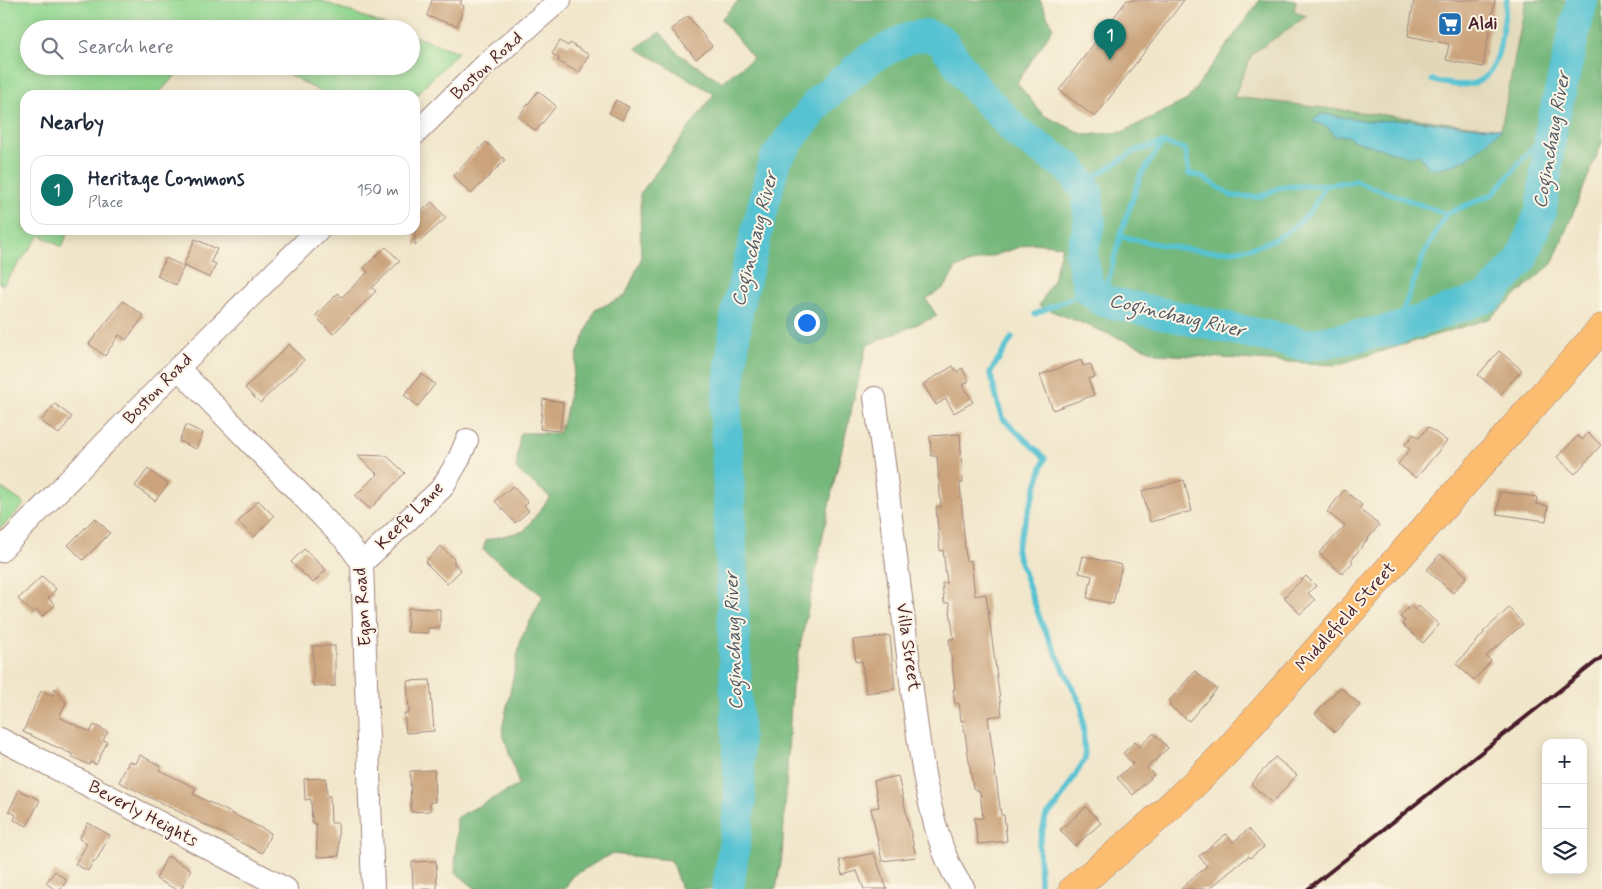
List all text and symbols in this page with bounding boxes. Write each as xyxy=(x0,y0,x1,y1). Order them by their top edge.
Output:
supermarket icon: Aldi xyxy=(1437,11,1463,37)
place label: Aldi xyxy=(1468,12,1497,36)
pin: 1 xyxy=(1094,19,1126,60)
search box xyxy=(20,20,420,75)
street label: Boston Road xyxy=(446,26,528,106)
icon: search xyxy=(38,34,66,62)
text: Search here xyxy=(78,35,174,60)
water label: Coginchaug River xyxy=(1528,68,1579,211)
text: Nearby xyxy=(40,109,104,137)
text: Heritage Commons xyxy=(88,167,244,192)
water label: Coginchaug River xyxy=(726,167,786,310)
text: 1 xyxy=(53,180,61,201)
text: 150 m xyxy=(357,180,399,201)
text: Place xyxy=(88,192,123,213)
water label: Coginchaug River xyxy=(1106,288,1249,346)
your location xyxy=(794,310,820,336)
street label: Boston Road xyxy=(118,348,198,430)
street label: Keefe Lane xyxy=(370,476,450,556)
street label: Middlefield Street xyxy=(1290,557,1402,677)
street label: Egan Road xyxy=(348,567,378,647)
water label: Coginchaug River xyxy=(719,569,751,711)
street label: Villa Street xyxy=(890,601,926,693)
map controls xyxy=(1542,739,1587,874)
button: + xyxy=(1542,739,1587,784)
street label: Beverly Heights xyxy=(84,775,202,853)
button: − xyxy=(1542,784,1587,829)
button: layers xyxy=(1542,829,1587,874)

